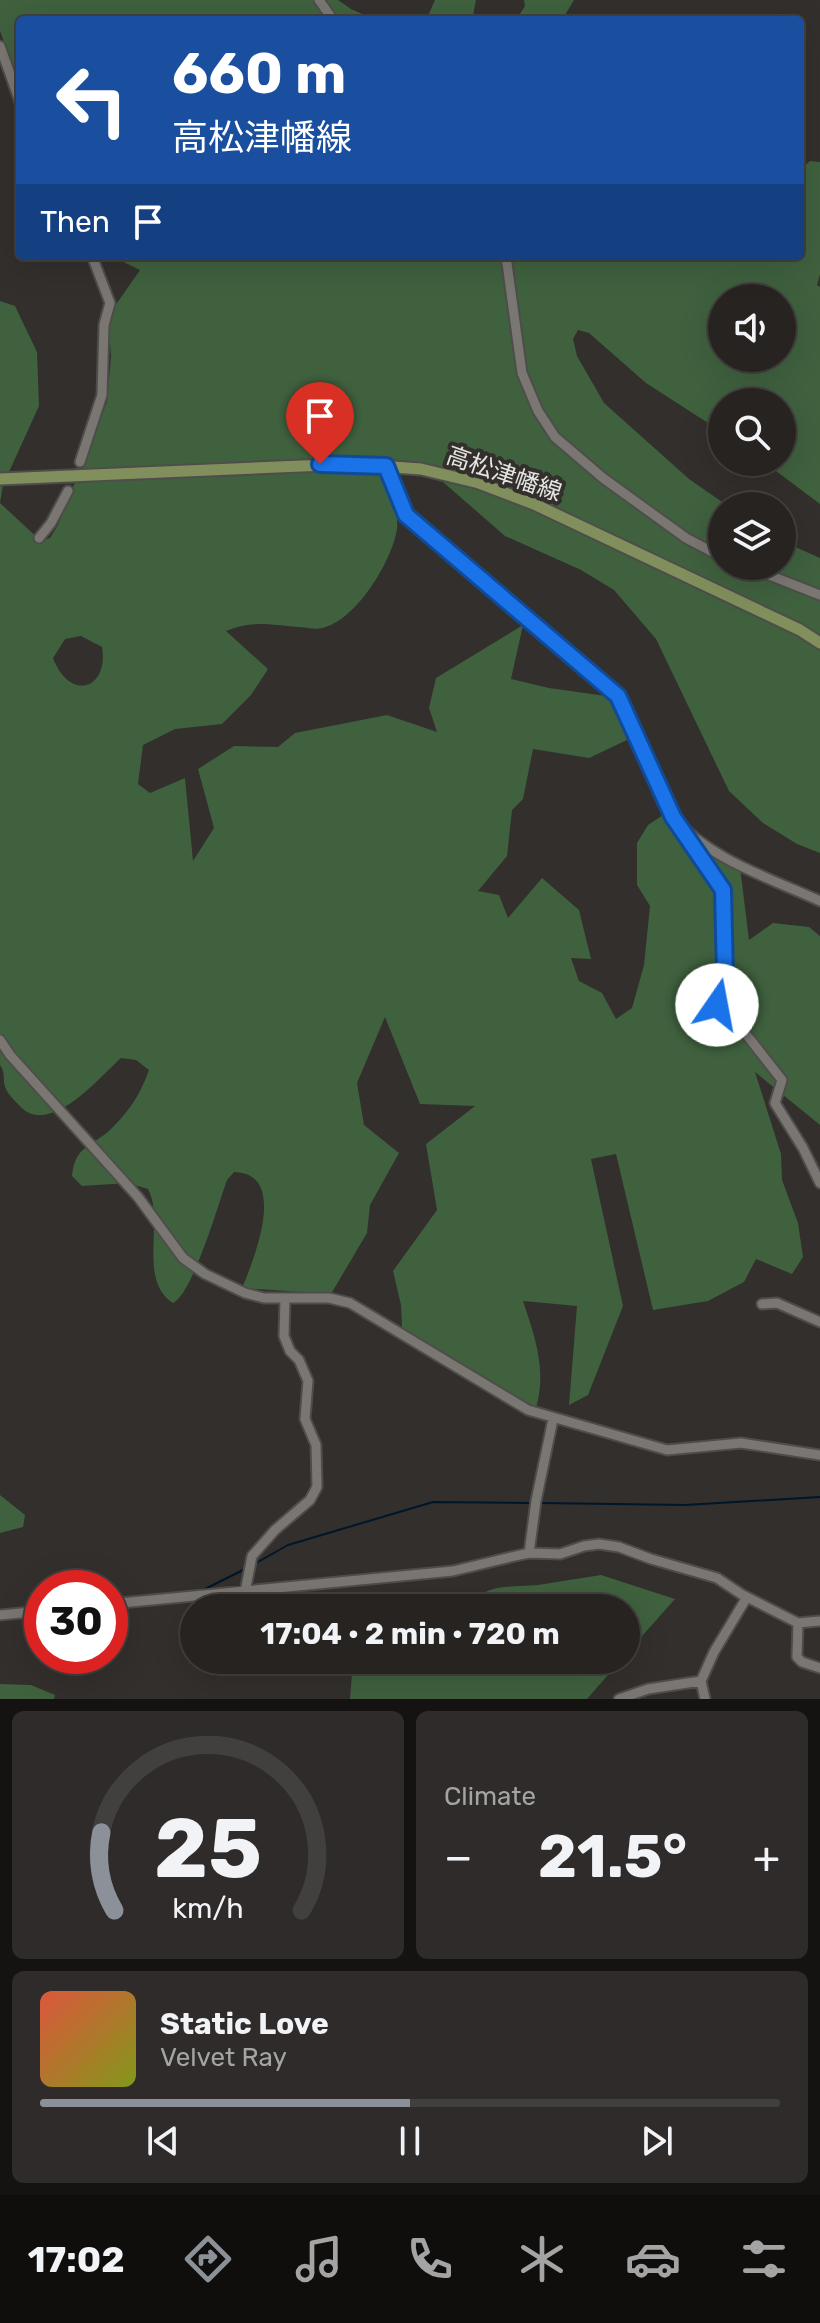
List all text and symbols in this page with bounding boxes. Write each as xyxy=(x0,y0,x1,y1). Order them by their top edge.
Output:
text: 660 m xyxy=(172,41,346,107)
icon: left xyxy=(40,48,144,152)
text: 高松津幡線 xyxy=(172,116,352,159)
icon: arrive xyxy=(126,200,170,244)
text: Then xyxy=(40,204,110,240)
map controls xyxy=(708,284,796,580)
button: sound xyxy=(708,284,796,372)
pin xyxy=(286,382,354,464)
button: search xyxy=(708,388,796,476)
icon: arrive xyxy=(298,394,342,438)
street label: 高松津幡線 xyxy=(443,441,565,507)
button: layers xyxy=(708,492,796,580)
position arrow xyxy=(675,963,759,1047)
speed limit sign: 30 xyxy=(24,1570,128,1674)
text: 17:04 · 2 min · 720 m xyxy=(260,1616,560,1652)
text: Climate xyxy=(444,1781,536,1812)
text: 25 xyxy=(154,1799,262,1898)
text: 21.5° xyxy=(538,1821,687,1892)
text: − xyxy=(444,1831,473,1883)
text: + xyxy=(753,1831,780,1883)
text: km/h xyxy=(172,1891,244,1925)
text: Static Love xyxy=(160,2006,329,2042)
text: Velvet Ray xyxy=(160,2042,287,2073)
icon: previous xyxy=(141,2119,185,2163)
icon: pause xyxy=(388,2119,432,2163)
icon: next xyxy=(635,2119,679,2163)
icon: directions xyxy=(180,2231,236,2287)
icon: music xyxy=(291,2231,347,2287)
icon: phone xyxy=(402,2231,458,2287)
icon: climate xyxy=(514,2231,570,2287)
icon: car xyxy=(625,2231,681,2287)
icon: filters xyxy=(736,2231,792,2287)
text: 17:02 xyxy=(28,2238,125,2281)

